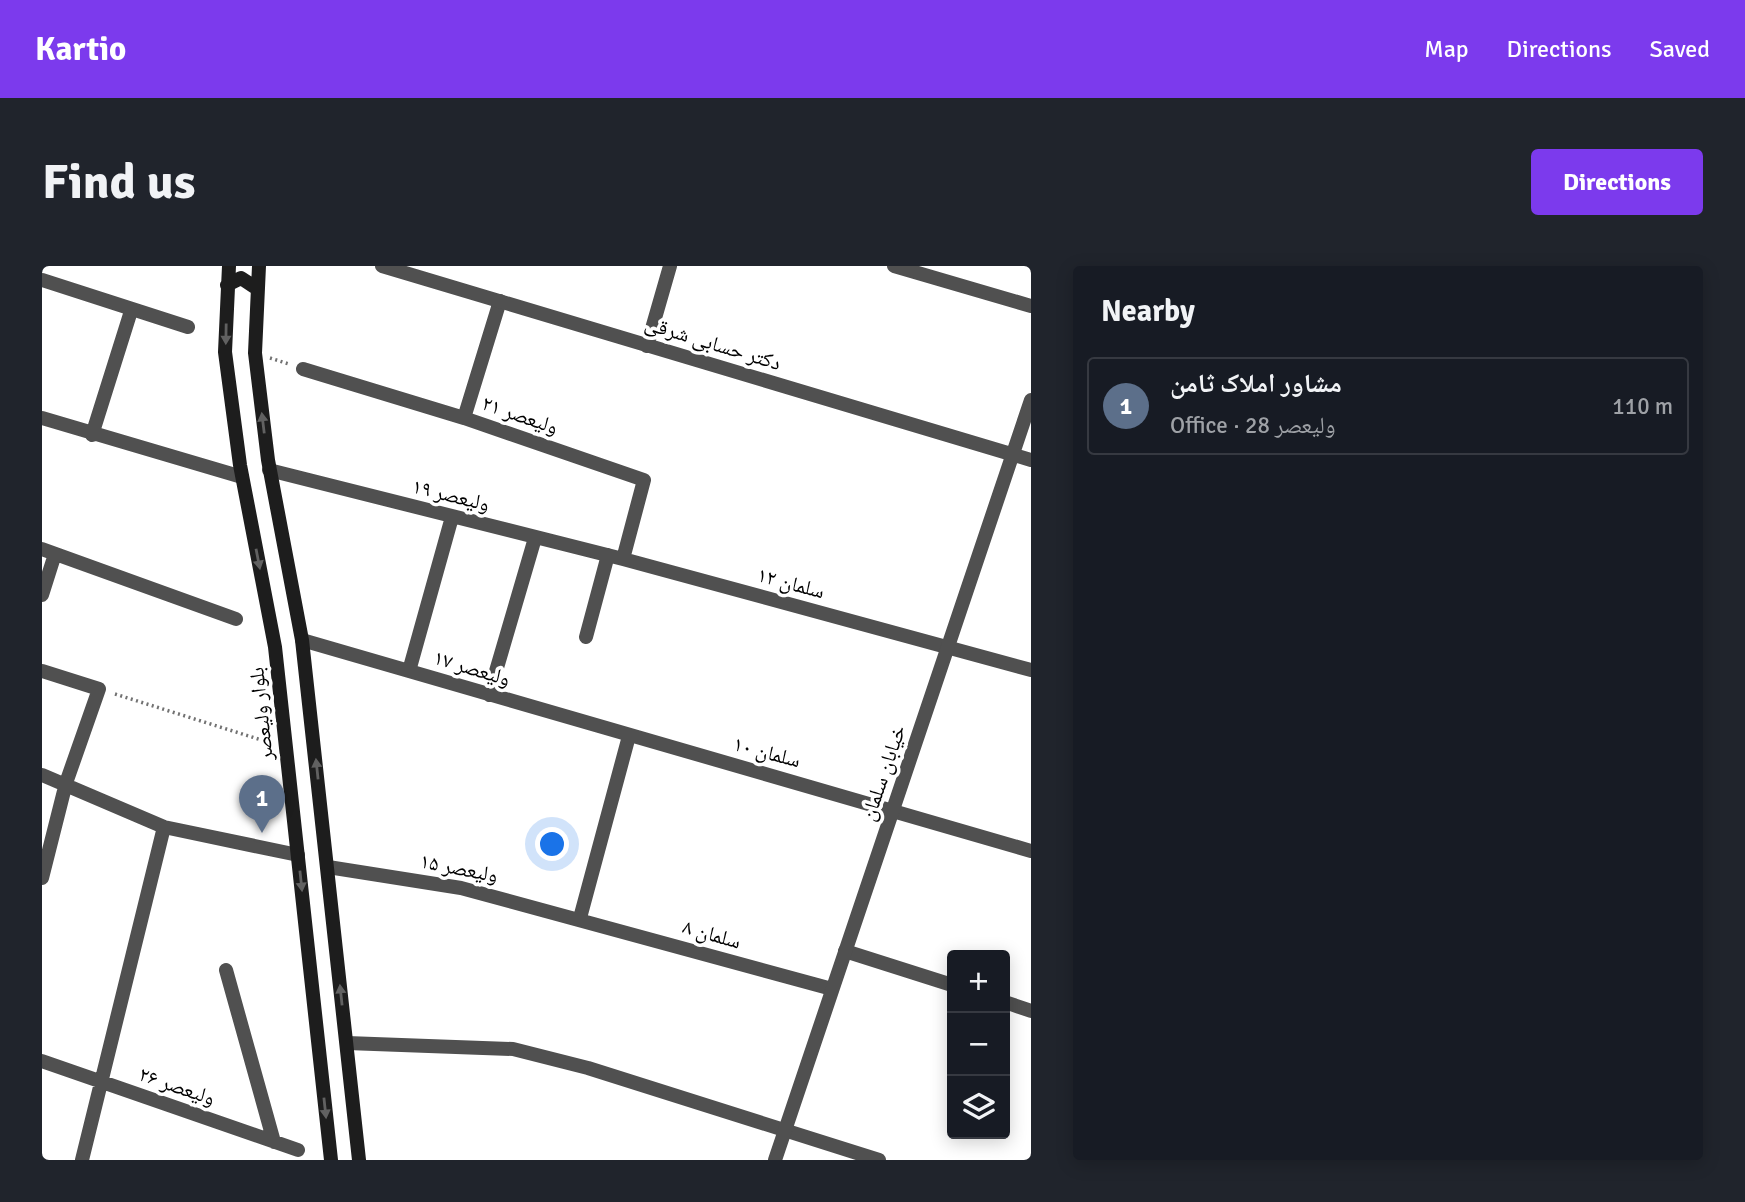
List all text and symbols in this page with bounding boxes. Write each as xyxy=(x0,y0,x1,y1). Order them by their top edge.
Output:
text: Kartio xyxy=(35,29,126,70)
text: Map xyxy=(1424,34,1469,64)
text: Directions xyxy=(1507,34,1612,64)
text: Saved xyxy=(1650,34,1710,64)
button: Directions xyxy=(1531,149,1703,215)
text: Find us xyxy=(42,152,195,212)
text: Nearby xyxy=(1101,293,1195,330)
street label: دکتر حسابی شرقی xyxy=(642,310,784,376)
one-way arrow xyxy=(220,323,232,345)
text: مشاور املاک ثامن xyxy=(1170,368,1342,400)
street label: ولیعصر ۲۱ xyxy=(478,390,562,440)
text: 1 xyxy=(1120,392,1132,421)
text: 110 m xyxy=(1612,392,1673,421)
text: Office · ولیعصر 28 xyxy=(1170,411,1336,440)
one-way arrow xyxy=(258,412,269,434)
street label: ولیعصر ۱۹ xyxy=(410,473,492,517)
one-way arrow xyxy=(253,548,264,570)
street label: سلمان ۱۲ xyxy=(754,562,828,604)
street label: ولیعصر ۱۷ xyxy=(430,644,514,692)
street label: بلوار ولیعصر xyxy=(243,666,279,763)
street label: خیابان سلمان xyxy=(855,722,911,824)
street label: سلمان ۱۰ xyxy=(730,731,804,773)
one-way arrow xyxy=(311,757,322,779)
pin: 1 xyxy=(239,775,285,833)
your location xyxy=(535,827,569,861)
street label: ولیعصر ۱۵ xyxy=(418,848,500,888)
one-way arrow xyxy=(295,871,306,893)
street label: سلمان ۸ xyxy=(680,913,744,955)
map controls xyxy=(947,950,1010,1139)
button: + xyxy=(947,950,1010,1013)
one-way arrow xyxy=(336,984,347,1006)
button: − xyxy=(947,1013,1010,1076)
street label: ولیعصر ۲۶ xyxy=(135,1061,219,1111)
button: layers xyxy=(947,1076,1010,1139)
one-way arrow xyxy=(320,1097,331,1119)

